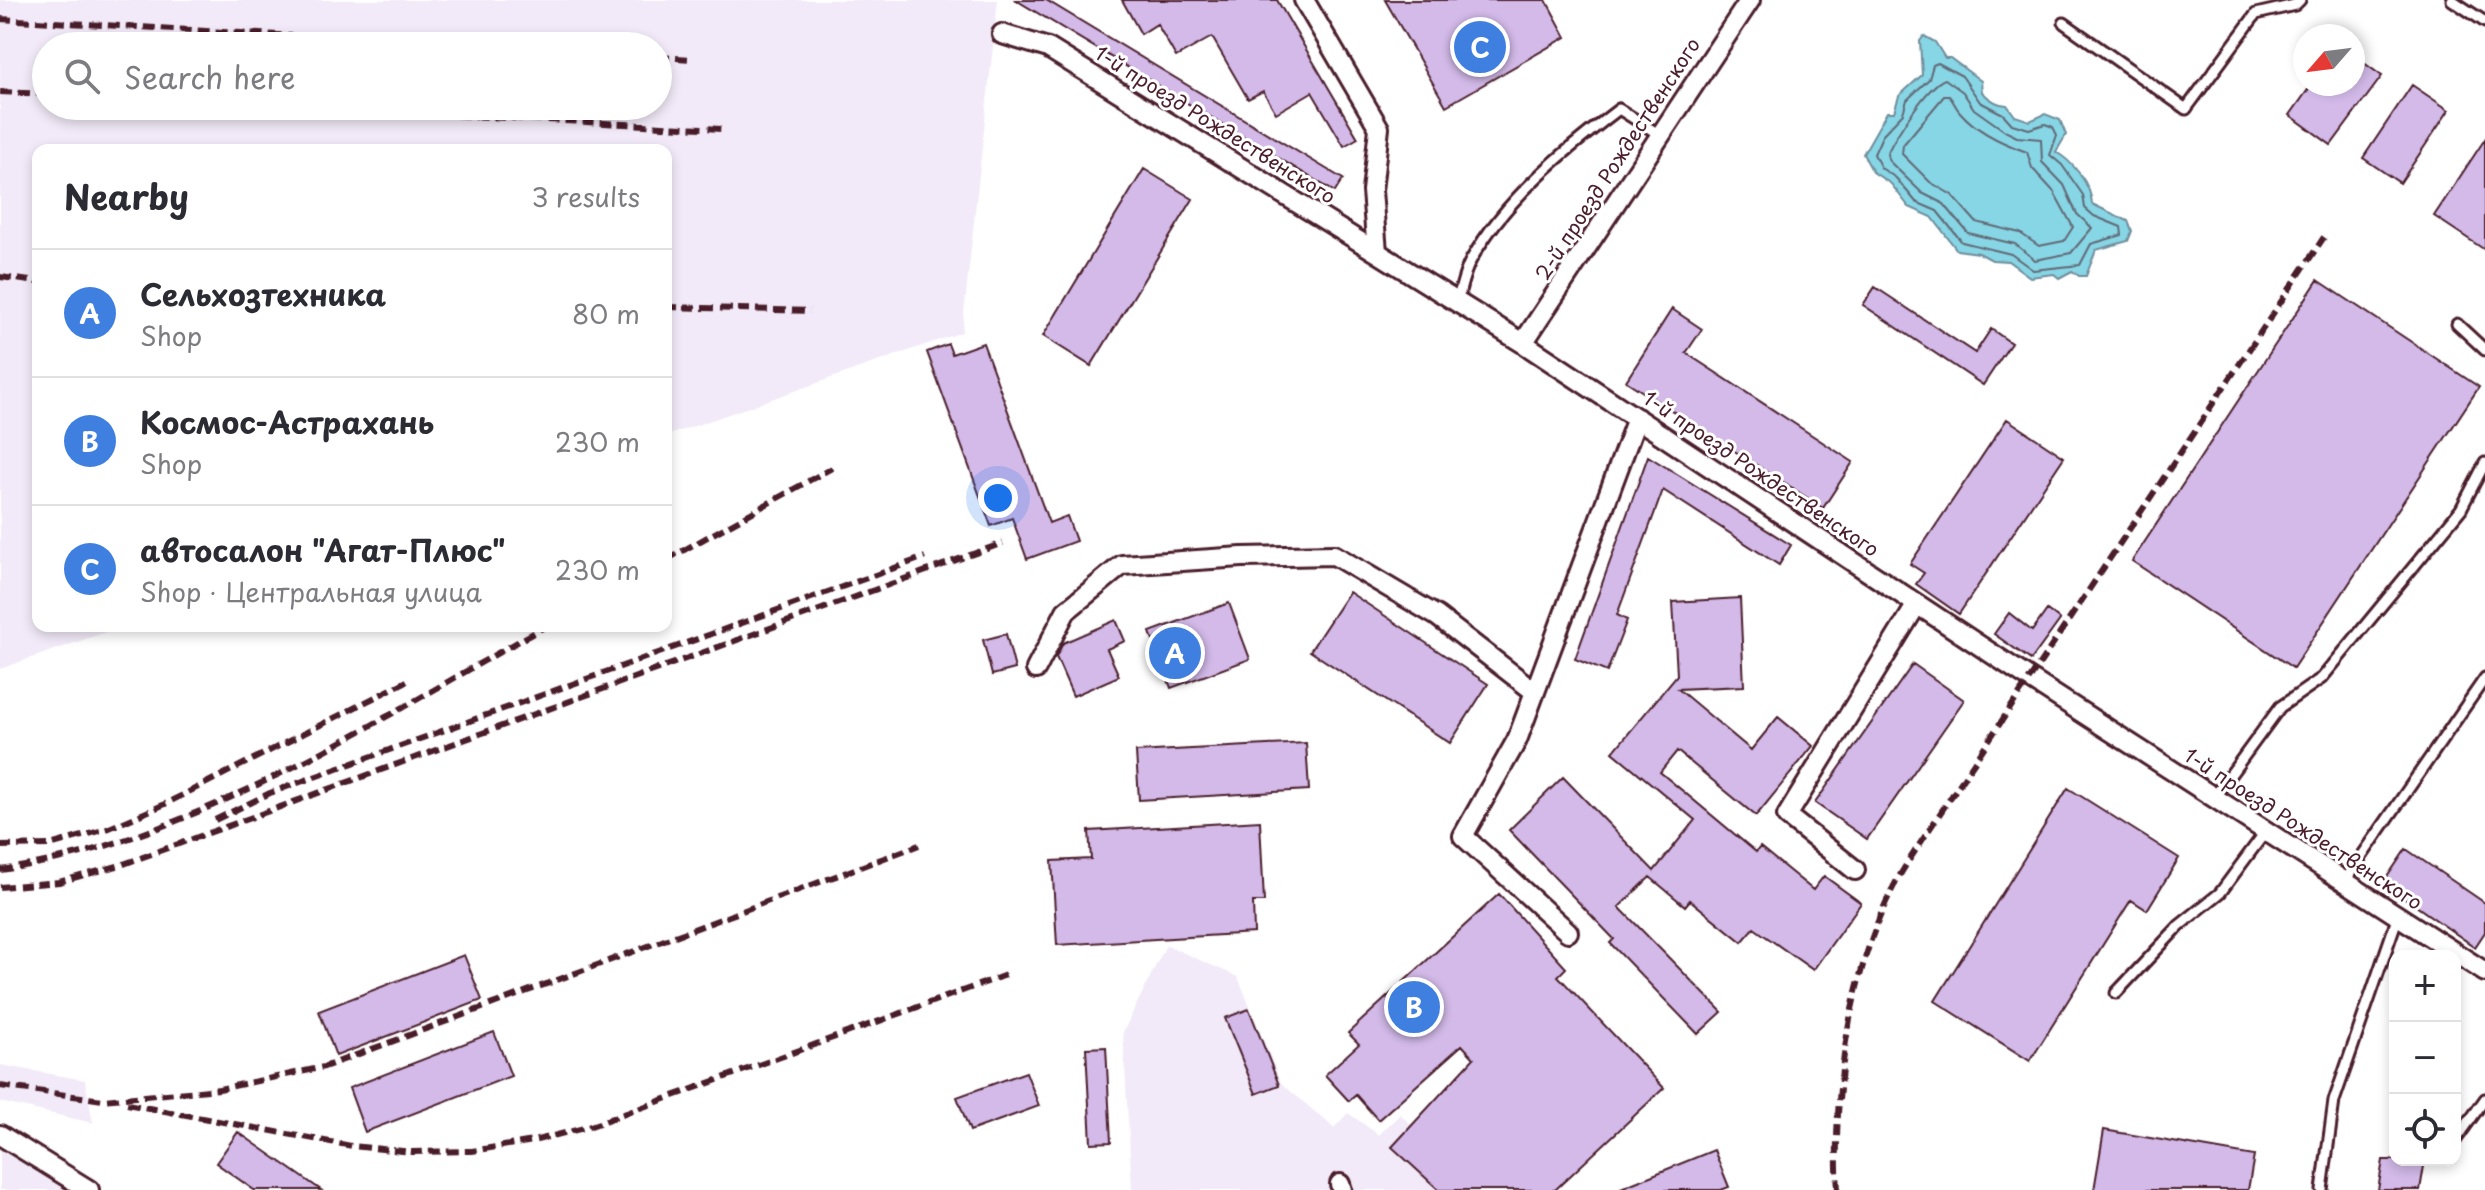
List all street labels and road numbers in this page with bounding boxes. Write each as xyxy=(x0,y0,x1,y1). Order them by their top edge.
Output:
street label: 2-й проезд Рождественского xyxy=(1527,31,1707,286)
street label: 1-й проезд Рождественского xyxy=(1089,38,1342,211)
street label: 1-й проезд Рождественского xyxy=(1638,383,1886,564)
street label: 1-й проезд Рождественского xyxy=(2178,740,2429,917)

